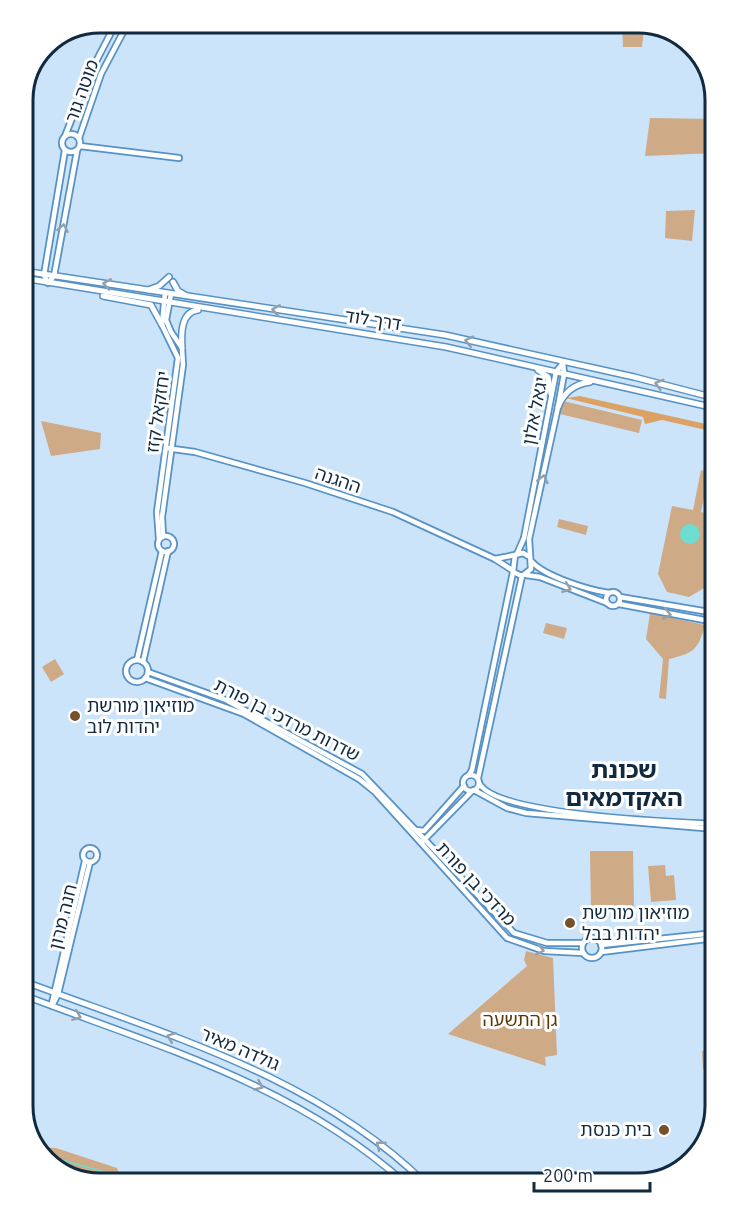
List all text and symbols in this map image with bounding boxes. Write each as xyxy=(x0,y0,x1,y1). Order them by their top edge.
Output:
street label: מוטה גור xyxy=(61,56,102,125)
one-way arrow xyxy=(56,223,69,233)
one-way arrow xyxy=(103,279,112,291)
one-way arrow xyxy=(272,304,282,317)
street label: דרך לוד xyxy=(344,305,403,333)
one-way arrow xyxy=(464,335,474,348)
street label: יחזקאל קזז xyxy=(141,370,173,454)
street label: יגאל אלון xyxy=(518,375,550,446)
one-way arrow xyxy=(654,379,665,391)
street label: ההגנה xyxy=(313,462,364,496)
one-way arrow xyxy=(535,474,548,484)
one-way arrow xyxy=(560,581,571,593)
one-way arrow xyxy=(662,607,672,620)
street label: שדרות מרדכי בן פורת xyxy=(211,674,363,764)
place label: מוזיאון מורשת יהדות לוב xyxy=(87,695,194,736)
marker: מוזיאון מורשת יהדות לוב xyxy=(68,709,82,723)
district label: שכונת האקדמאים xyxy=(565,756,683,811)
street label: מרדכי בן פורת xyxy=(433,837,521,929)
street label: חנה מרון xyxy=(44,882,80,952)
place label: מוזיאון מורשת יהדות בבל xyxy=(582,902,689,943)
marker: מוזיאון מורשת יהדות בבל xyxy=(563,916,577,930)
one-way arrow xyxy=(535,943,545,956)
one-way arrow xyxy=(71,1008,82,1021)
park label: גן התשעה xyxy=(482,1009,558,1029)
street label: גולדה מאיר xyxy=(198,1023,283,1074)
one-way arrow xyxy=(166,1031,177,1044)
one-way arrow xyxy=(253,1079,264,1091)
place label: בית כנסת xyxy=(580,1119,652,1139)
marker: בית כנסת xyxy=(657,1123,671,1137)
one-way arrow xyxy=(376,1141,387,1152)
scale bar xyxy=(534,1155,650,1193)
text: 200 m xyxy=(543,1165,593,1185)

